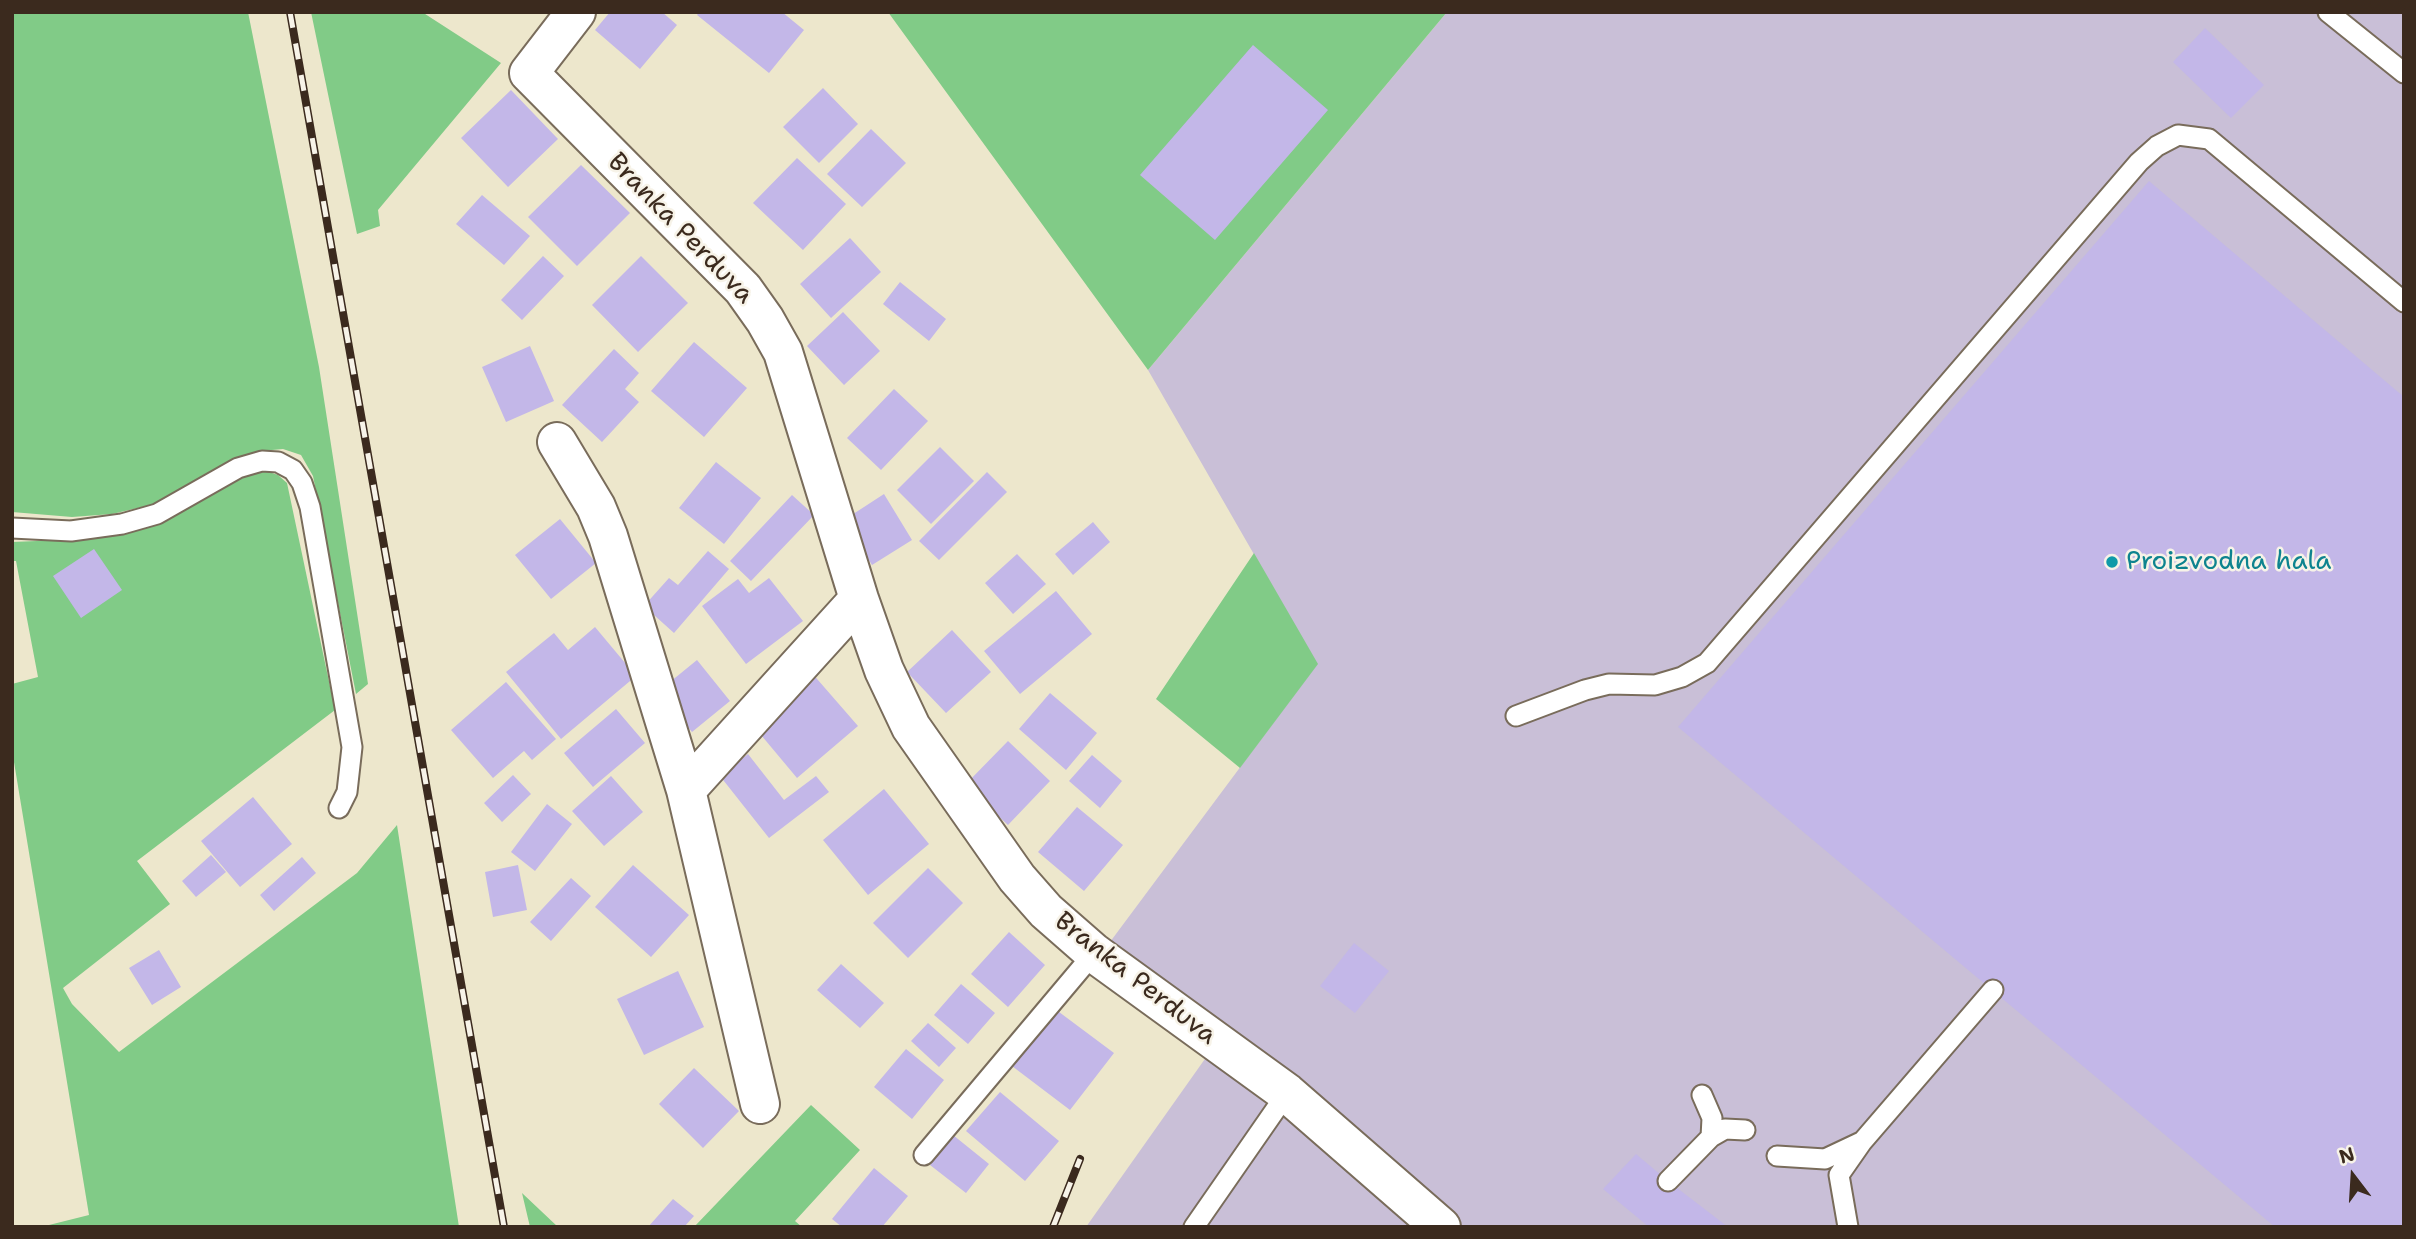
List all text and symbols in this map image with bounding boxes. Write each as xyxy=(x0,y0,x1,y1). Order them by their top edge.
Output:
street label: Branka Perduva xyxy=(600,147,760,311)
place label: Proizvodna hala xyxy=(2126,546,2331,578)
marker: Proizvodna hala xyxy=(2104,554,2120,570)
street label: Branka Perduva xyxy=(1048,906,1222,1052)
north arrow xyxy=(2318,1141,2388,1211)
text: N xyxy=(2336,1141,2358,1170)

